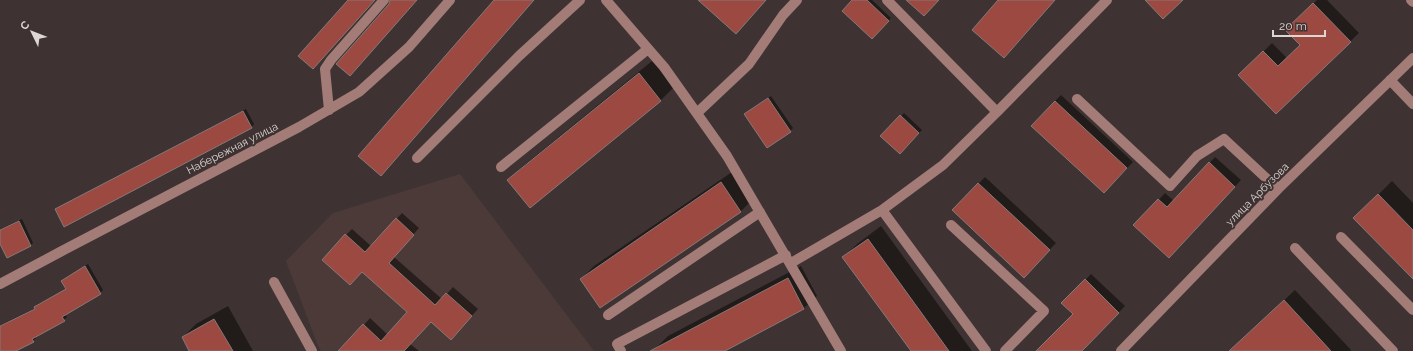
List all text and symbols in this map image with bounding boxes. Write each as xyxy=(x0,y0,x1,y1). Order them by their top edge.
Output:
north arrow xyxy=(12,12,52,52)
scale bar xyxy=(1273,12,1325,38)
text: С xyxy=(18,18,33,33)
text: 20 m xyxy=(1279,19,1307,33)
street label: Набережная улица xyxy=(184,120,280,177)
street label: улица Арбузова xyxy=(1223,160,1292,229)

